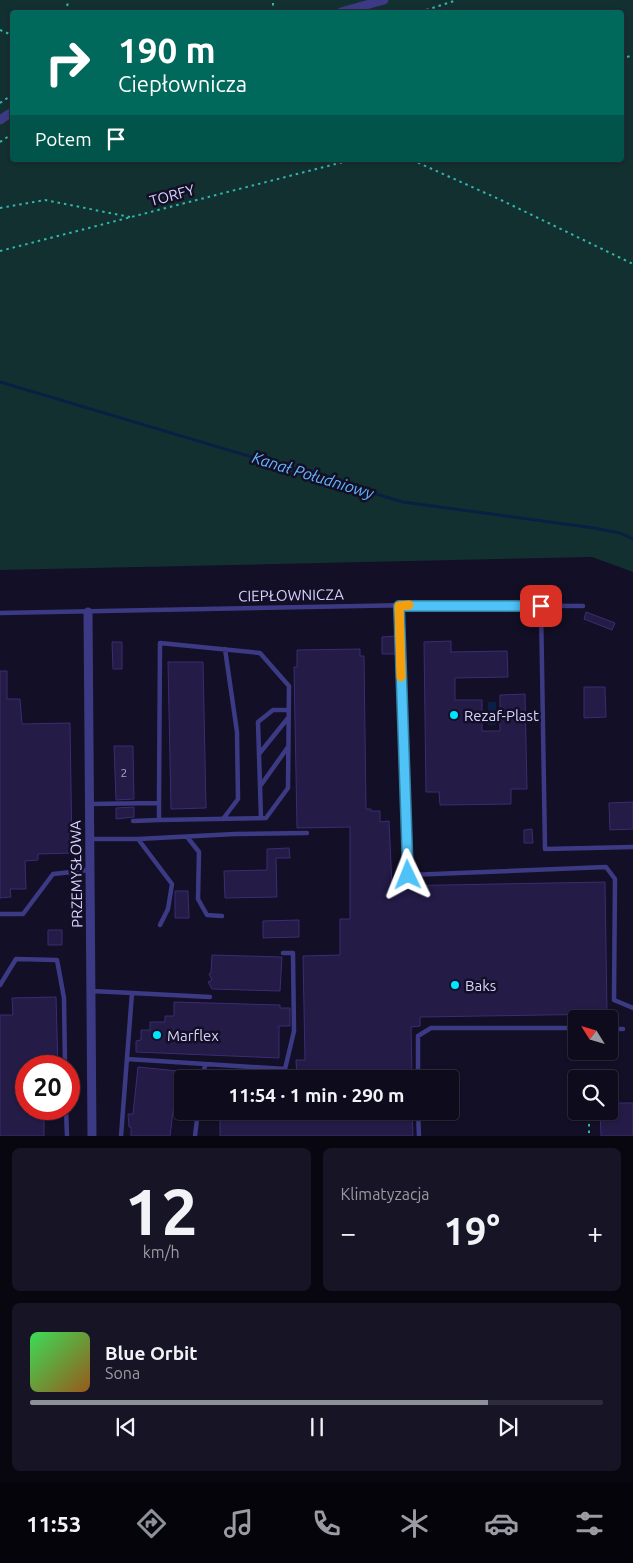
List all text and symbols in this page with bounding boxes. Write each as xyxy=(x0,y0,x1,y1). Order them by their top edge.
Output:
icon: right xyxy=(35,30,100,95)
text: 190 m xyxy=(118,30,216,70)
text: Ciepłownicza xyxy=(118,71,247,96)
icon: arrive xyxy=(102,125,130,153)
text: Potem xyxy=(35,128,92,150)
street label: TORFY xyxy=(148,181,197,209)
water label: Kanał Południowy xyxy=(250,448,376,502)
pin xyxy=(520,585,562,627)
street label: CIEPŁOWNICZA xyxy=(238,586,344,604)
icon: arrive xyxy=(527,592,555,620)
place label: Rezaf-Plast xyxy=(464,707,539,724)
marker: Rezaf-Plast xyxy=(448,709,460,721)
house number: 2 xyxy=(121,766,127,779)
street label: PRZEMYSŁOWA xyxy=(67,820,85,928)
position arrow xyxy=(381,848,433,900)
place label: Baks xyxy=(465,977,496,994)
marker: Baks xyxy=(449,979,461,991)
north arrow xyxy=(568,1010,618,1060)
map controls xyxy=(568,1010,618,1120)
place label: Marflex xyxy=(167,1027,219,1044)
marker: Marflex xyxy=(151,1029,163,1041)
speed limit sign: 20 xyxy=(15,1055,80,1120)
button: search xyxy=(568,1070,618,1120)
text: 11:54 · 1 min · 290 m xyxy=(229,1084,404,1106)
text: 12 xyxy=(125,1174,198,1247)
text: Klimatyzacja xyxy=(341,1185,430,1203)
text: 19° xyxy=(444,1210,500,1252)
text: − xyxy=(341,1217,356,1248)
text: + xyxy=(587,1217,603,1248)
text: km/h xyxy=(143,1243,180,1261)
text: Blue Orbit xyxy=(105,1342,198,1364)
text: Sona xyxy=(105,1364,140,1382)
icon: previous xyxy=(112,1413,140,1441)
icon: pause xyxy=(303,1413,331,1441)
icon: next xyxy=(494,1413,522,1441)
icon: directions xyxy=(134,1506,169,1541)
icon: music xyxy=(221,1506,256,1541)
icon: phone xyxy=(309,1506,344,1541)
icon: climate xyxy=(397,1506,432,1541)
icon: car xyxy=(484,1506,519,1541)
icon: filters xyxy=(572,1506,607,1541)
text: 11:53 xyxy=(26,1511,81,1536)

